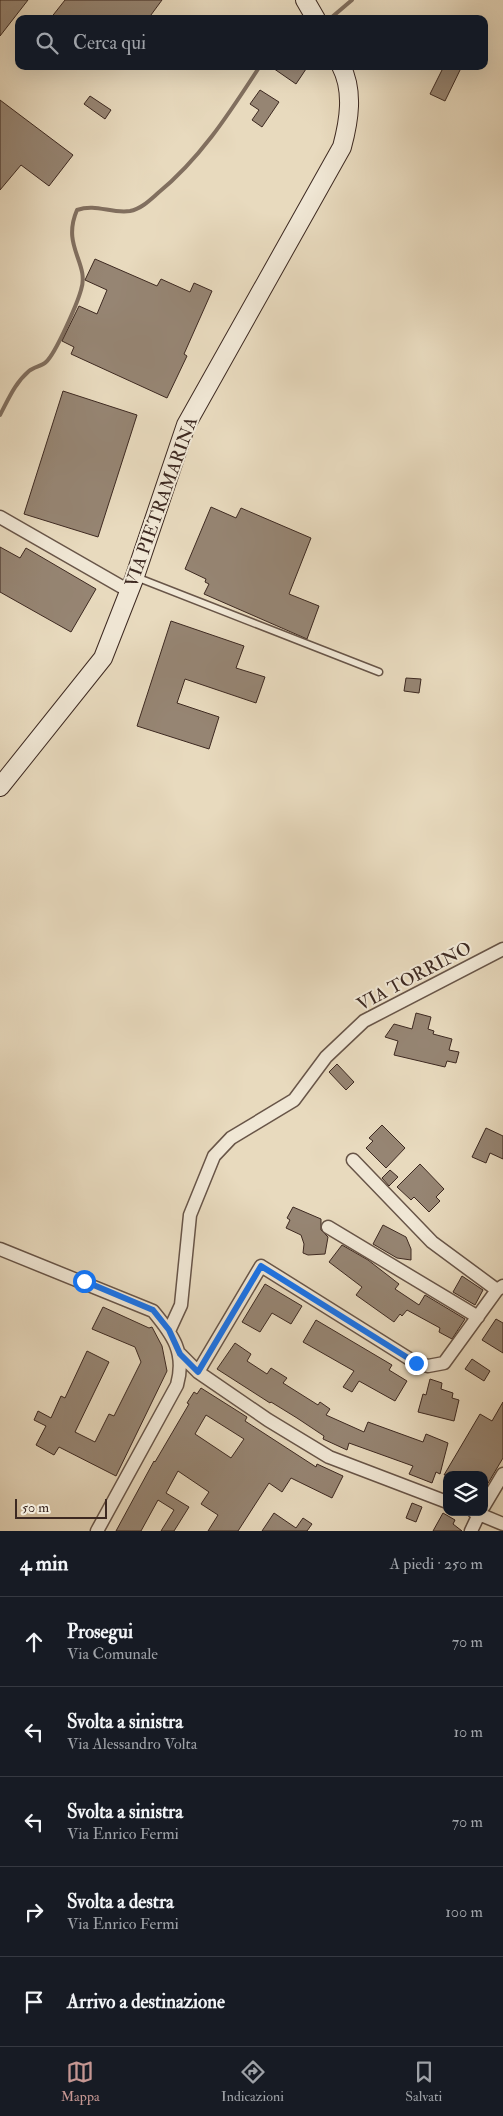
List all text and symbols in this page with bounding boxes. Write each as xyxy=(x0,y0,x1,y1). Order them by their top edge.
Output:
search box xyxy=(15,15,488,70)
icon: search xyxy=(33,29,61,57)
text: Cerca qui xyxy=(73,31,146,55)
street label: VIA PIETRAMARINA xyxy=(120,413,203,591)
street label: VIA TORRINO xyxy=(353,937,476,1016)
route start xyxy=(73,1270,96,1293)
route end xyxy=(405,1352,428,1375)
map controls xyxy=(443,1471,488,1516)
button: layers xyxy=(443,1471,488,1516)
scale bar xyxy=(15,1496,108,1519)
text: 50 m xyxy=(22,1499,49,1516)
text: 4 min xyxy=(20,1550,68,1577)
text: A piedi · 250 m xyxy=(390,1554,483,1574)
text: Prosegui xyxy=(67,1620,133,1644)
icon: ahead xyxy=(20,1628,48,1656)
text: 70 m xyxy=(452,1632,483,1652)
text: Via Comunale xyxy=(67,1644,158,1664)
text: Svolta a sinistra xyxy=(67,1710,183,1734)
icon: left xyxy=(20,1718,48,1746)
text: 10 m xyxy=(453,1722,483,1742)
text: Via Alessandro Volta xyxy=(67,1734,197,1754)
text: Svolta a sinistra xyxy=(67,1800,183,1824)
icon: left xyxy=(20,1808,48,1836)
text: 70 m xyxy=(452,1812,483,1832)
text: Via Enrico Fermi xyxy=(67,1824,179,1844)
text: Svolta a destra xyxy=(67,1890,174,1914)
icon: right xyxy=(20,1898,48,1926)
text: 100 m xyxy=(445,1902,483,1922)
text: Via Enrico Fermi xyxy=(67,1914,179,1934)
icon: arrive xyxy=(20,1988,48,2016)
text: Arrivo a destinazione xyxy=(67,1990,225,2014)
tab: Mappa xyxy=(61,2058,100,2105)
tab: Indicazioni xyxy=(221,2058,284,2105)
tab: Salvati xyxy=(405,2058,442,2105)

